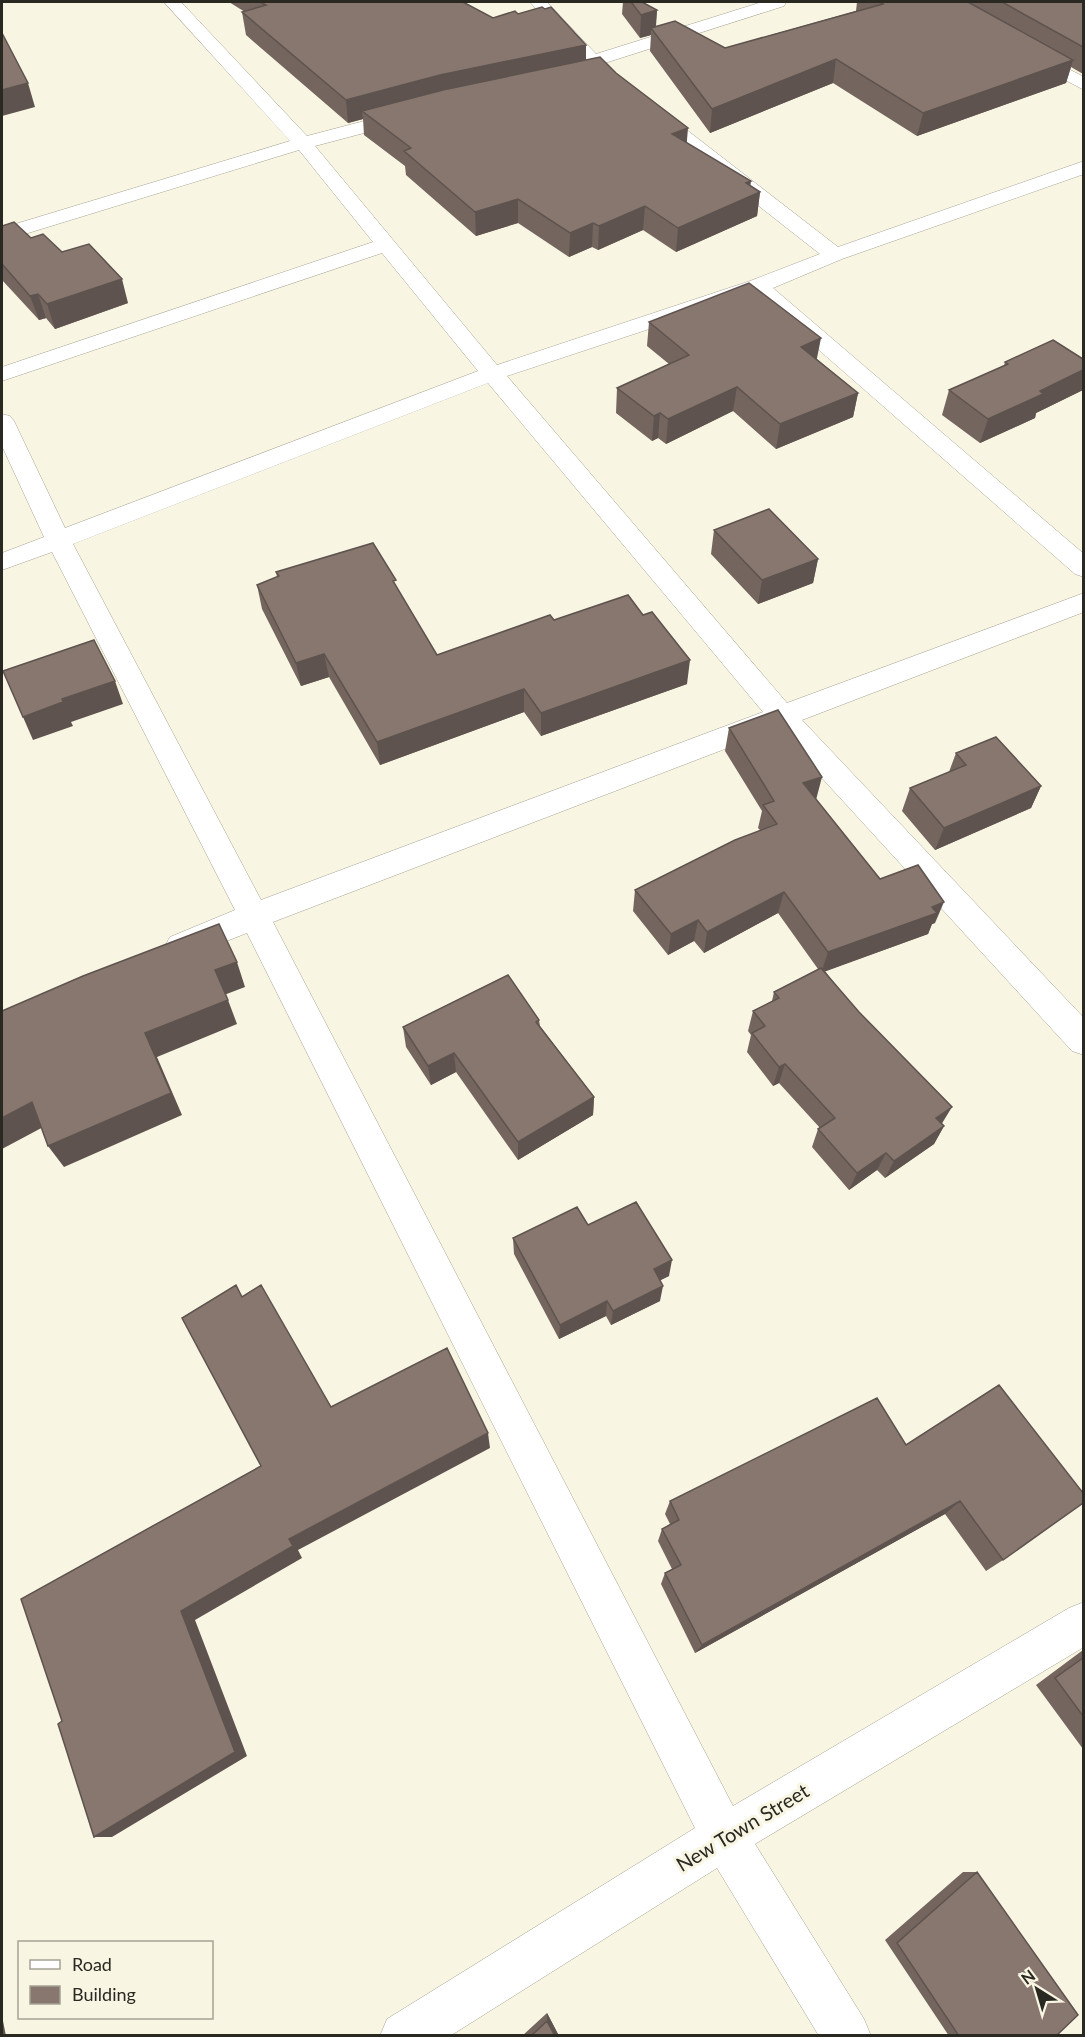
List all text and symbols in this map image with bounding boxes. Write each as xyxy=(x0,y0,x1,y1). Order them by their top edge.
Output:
street label: New Town Street xyxy=(671,1778,813,1876)
legend xyxy=(18,1941,213,2019)
text: Road xyxy=(72,1953,112,1975)
north arrow xyxy=(1007,1959,1067,2019)
text: N xyxy=(1017,1965,1038,1988)
text: Building xyxy=(72,1983,136,2005)

